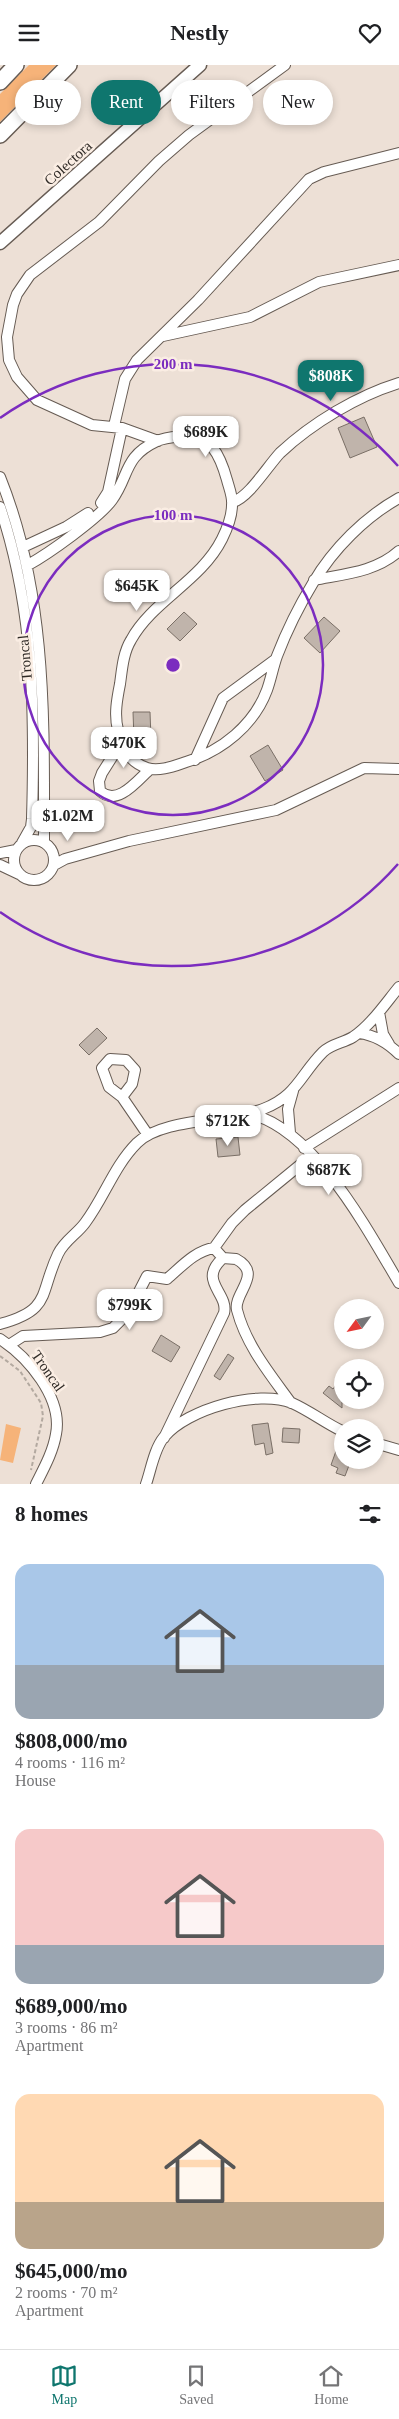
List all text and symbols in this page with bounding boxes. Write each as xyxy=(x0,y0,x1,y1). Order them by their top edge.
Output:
icon: menu xyxy=(15,19,43,47)
icon: heart xyxy=(356,19,384,47)
text: Nestly xyxy=(170,20,229,45)
chip: Buy xyxy=(15,80,81,125)
chip: Rent xyxy=(91,80,161,125)
chip: Filters xyxy=(171,80,253,125)
chip: New xyxy=(263,80,333,125)
street label: Colectora xyxy=(41,137,95,188)
text: 200 m xyxy=(154,356,193,372)
pin: $808K xyxy=(296,359,366,402)
text: $808K xyxy=(309,367,353,384)
pin: $689K xyxy=(171,415,241,458)
text: $689K xyxy=(184,423,228,440)
text: 100 m xyxy=(154,507,193,523)
pin: $645K xyxy=(102,569,172,612)
text: $645K xyxy=(115,577,159,594)
street label: Troncal xyxy=(15,634,35,682)
centre of rings xyxy=(164,656,182,674)
pin: $470K xyxy=(89,727,159,769)
text: $470K xyxy=(102,734,146,751)
pin: $1.02M xyxy=(27,799,109,842)
text: $1.02M xyxy=(42,807,94,824)
pin: $712K xyxy=(193,1105,263,1147)
text: $712K xyxy=(206,1112,250,1129)
pin: $687K xyxy=(294,1153,364,1196)
text: $687K xyxy=(307,1161,351,1178)
pin: $799K xyxy=(95,1289,165,1331)
text: $799K xyxy=(108,1296,152,1313)
north arrow xyxy=(334,1299,384,1349)
map controls xyxy=(334,1299,384,1469)
street label: Troncal xyxy=(28,1348,68,1394)
button: locate xyxy=(334,1359,384,1409)
button: layers xyxy=(334,1419,384,1469)
icon: filters xyxy=(356,1500,384,1528)
text: 8 homes xyxy=(15,1502,88,1526)
icon: home xyxy=(155,1596,245,1686)
text: $808,000/mo xyxy=(15,1729,128,1753)
text: 4 rooms · 116 m² xyxy=(15,1754,125,1771)
text: House xyxy=(15,1772,56,1789)
icon: home xyxy=(155,1861,245,1951)
text: $689,000/mo xyxy=(15,1994,128,2018)
text: 3 rooms · 86 m² xyxy=(15,2019,118,2036)
text: Apartment xyxy=(15,2037,83,2054)
icon: home xyxy=(155,2126,245,2216)
text: $645,000/mo xyxy=(15,2259,128,2283)
text: 2 rooms · 70 m² xyxy=(15,2284,118,2301)
text: Apartment xyxy=(15,2302,83,2319)
tab: Map xyxy=(50,2362,78,2408)
tab: Saved xyxy=(179,2362,213,2408)
tab: Home xyxy=(314,2362,349,2408)

